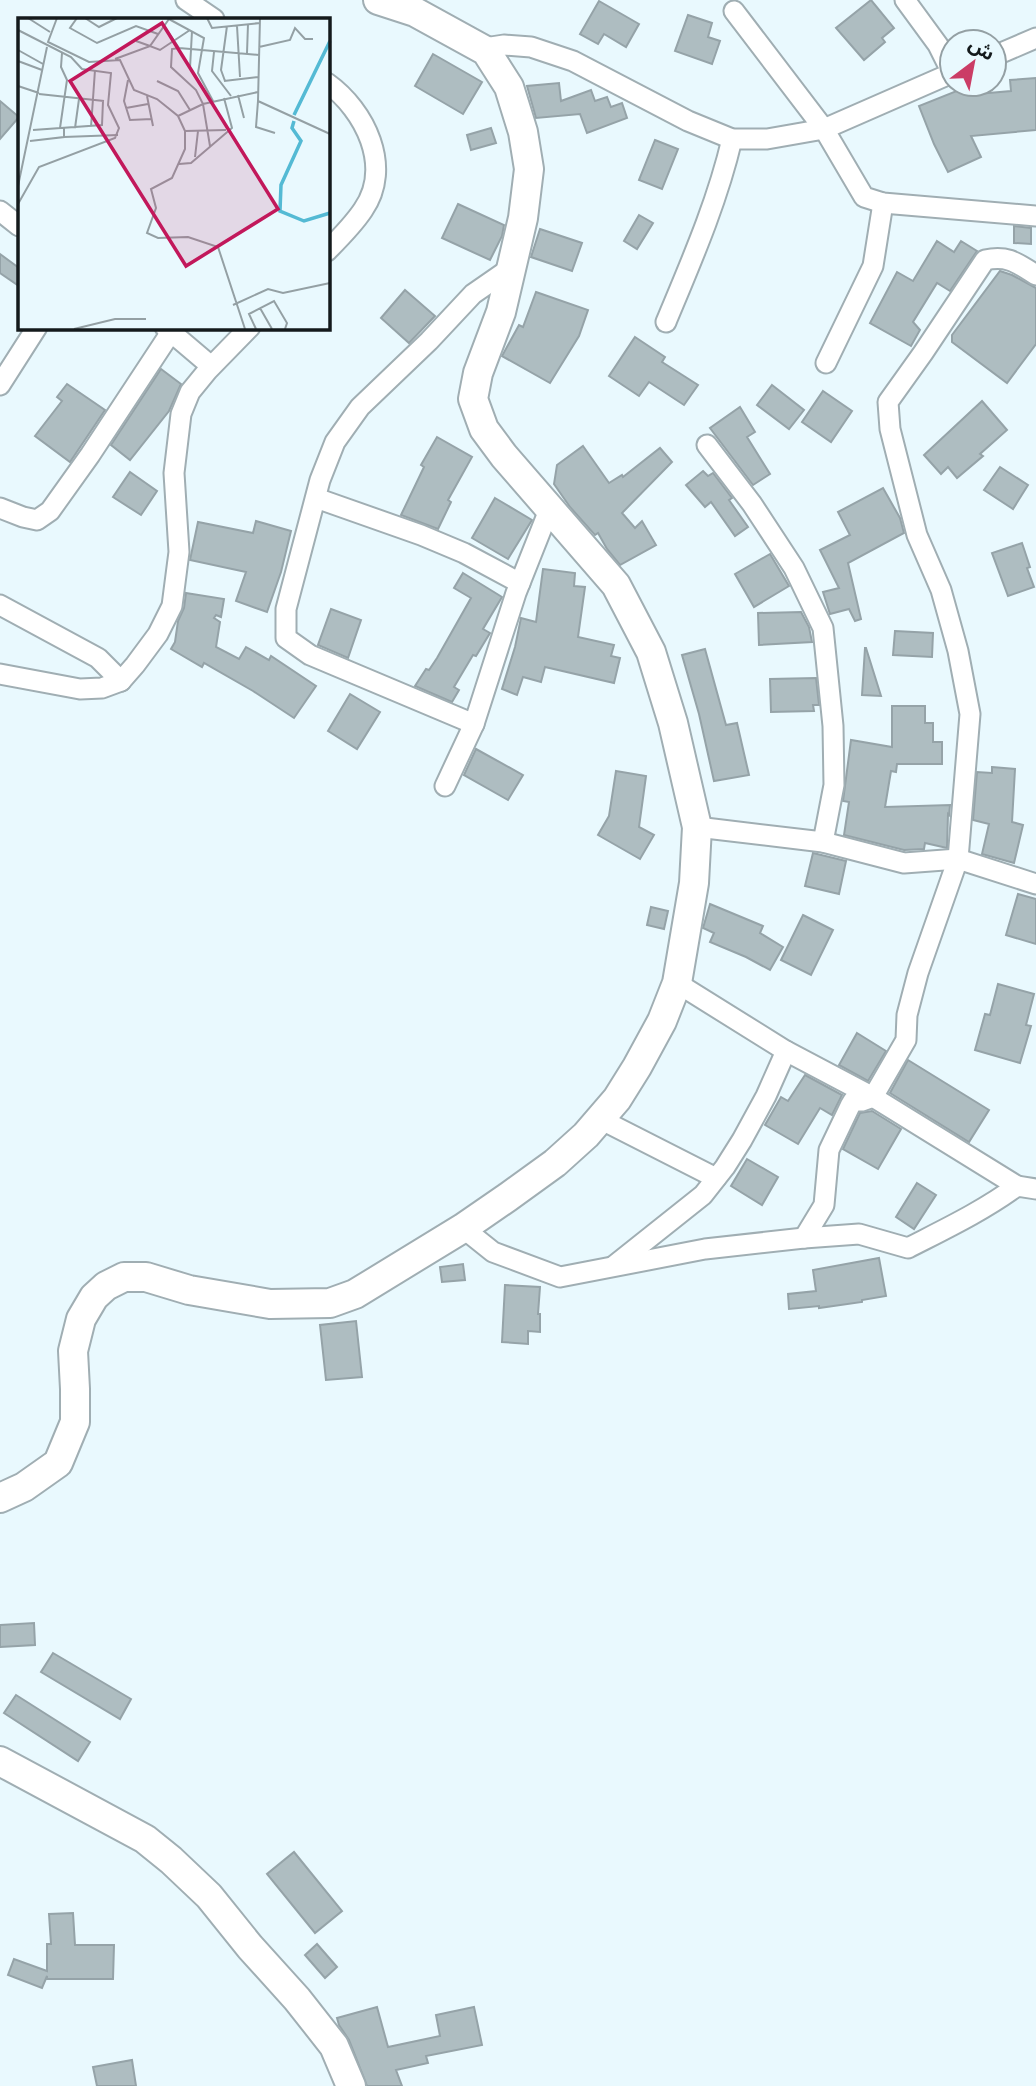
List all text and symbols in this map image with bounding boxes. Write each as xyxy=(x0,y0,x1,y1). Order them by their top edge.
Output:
inset map xyxy=(18,18,329,329)
north arrow xyxy=(938,28,1008,98)
text: ش xyxy=(965,32,999,65)

